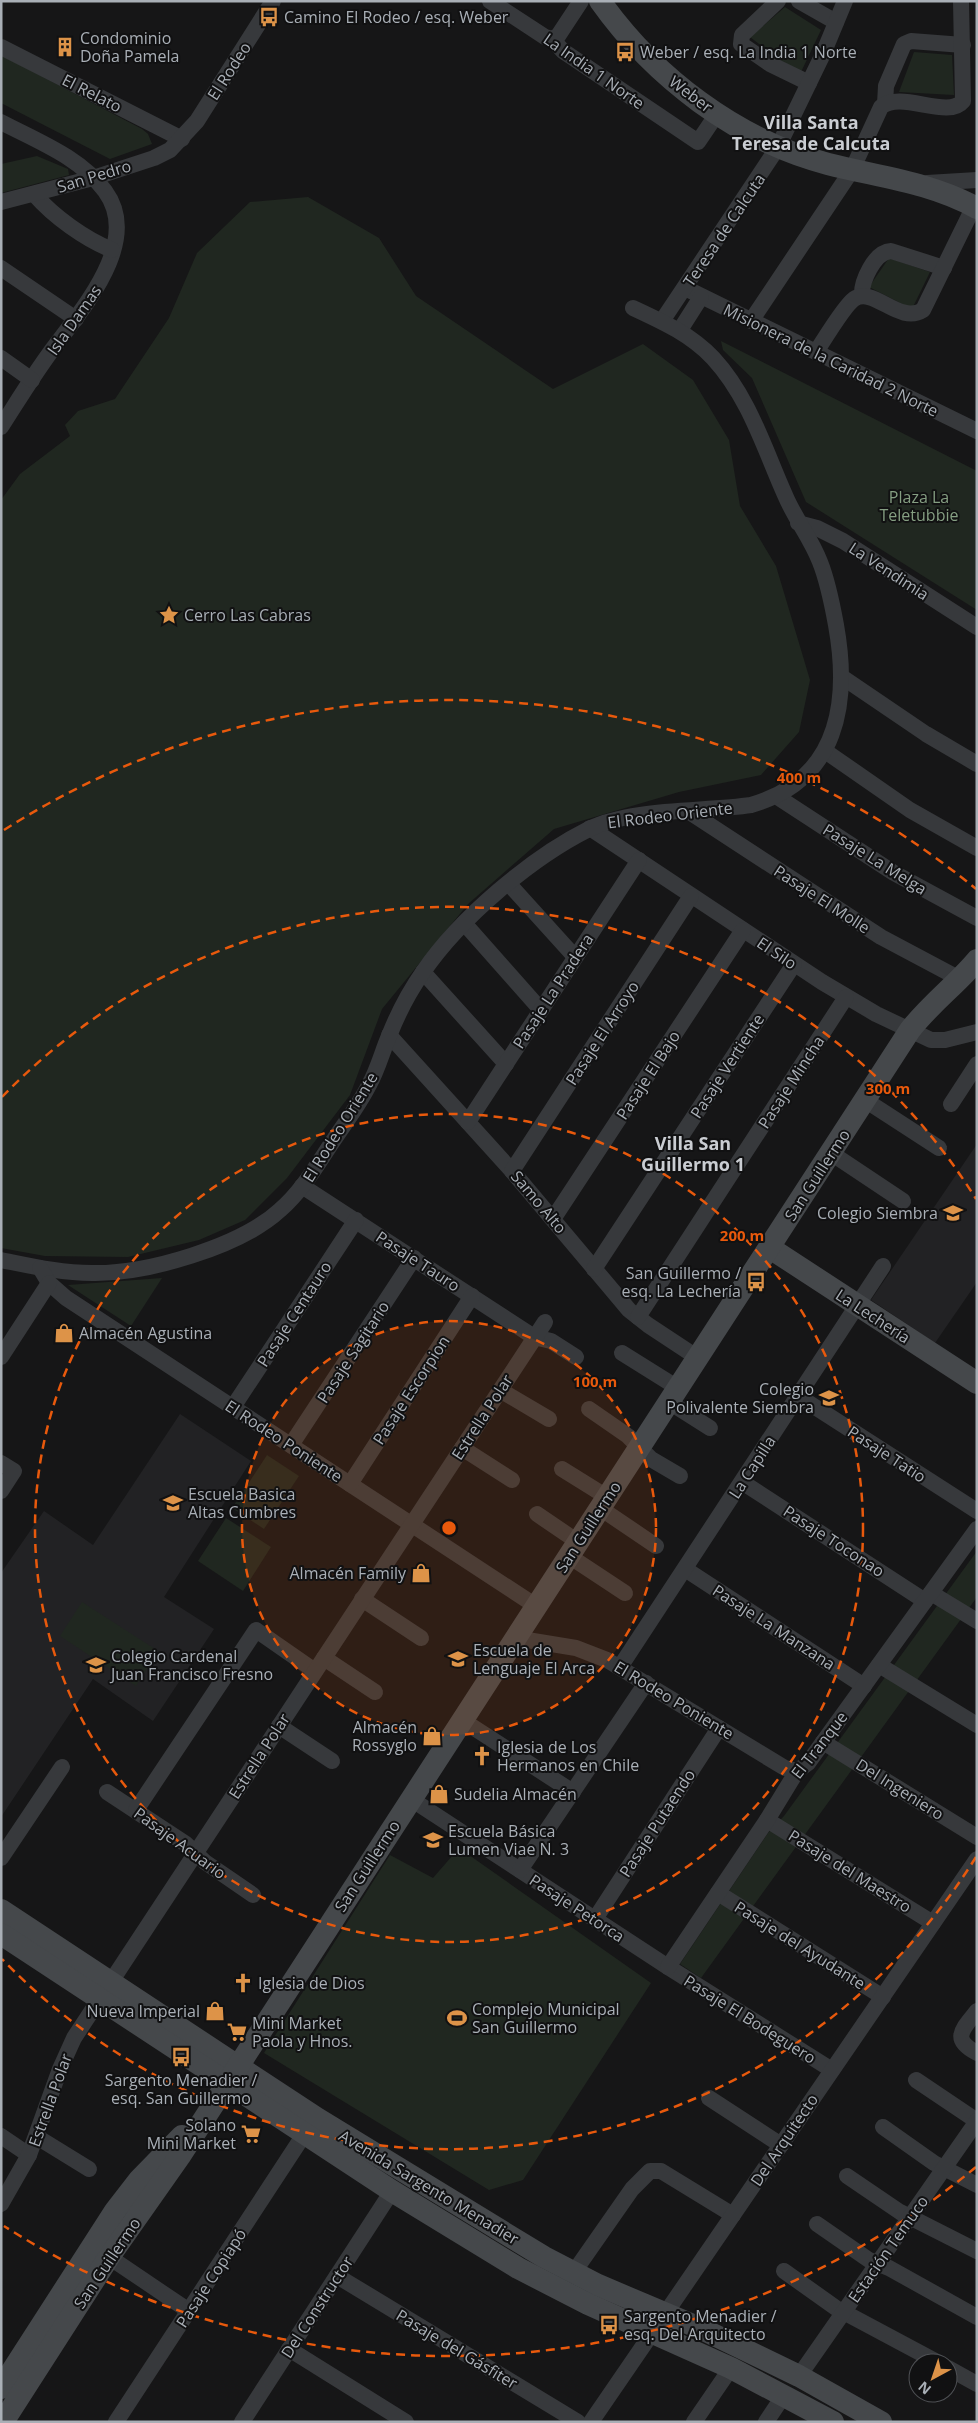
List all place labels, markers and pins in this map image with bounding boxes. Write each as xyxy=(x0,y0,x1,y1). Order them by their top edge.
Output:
bus stop icon: Camino El Rodeo / esq. Weber xyxy=(258,6,280,28)
place label: Camino El Rodeo / esq. Weber xyxy=(284,6,509,28)
place label: Condominio Doña Pamela xyxy=(80,27,179,67)
building icon: Condominio Doña Pamela xyxy=(54,36,76,58)
bus stop icon: Weber / esq. La India 1 Norte xyxy=(614,41,636,63)
place label: Weber / esq. La India 1 Norte xyxy=(640,41,857,63)
place icon: Cerro Las Cabras xyxy=(158,604,180,626)
place label: Cerro Las Cabras xyxy=(184,604,311,626)
place label: Colegio Siembra xyxy=(817,1202,938,1224)
school or university icon: Colegio Siembra xyxy=(942,1202,964,1224)
place label: San Guillermo / esq. La Lechería xyxy=(622,1262,741,1302)
bus stop icon: San Guillermo / esq. La Lechería xyxy=(745,1271,767,1293)
shop icon: Almacén Agustina xyxy=(53,1322,75,1344)
place label: Almacén Agustina xyxy=(79,1322,212,1344)
place label: Colegio Polivalente Siembra xyxy=(666,1378,814,1418)
school or university icon: Colegio Polivalente Siembra xyxy=(818,1387,840,1409)
place label: Escuela Basica Altas Cumbres xyxy=(188,1483,296,1523)
school or university icon: Escuela Basica Altas Cumbres xyxy=(162,1492,184,1514)
centre of rings xyxy=(440,1519,458,1537)
place label: Almacén Family xyxy=(289,1562,407,1584)
shop icon: Almacén Family xyxy=(410,1562,432,1584)
place label: Escuela de Lenguaje El Arca xyxy=(473,1639,595,1679)
place label: Colegio Cardenal Juan Francisco Fresno xyxy=(109,1645,273,1685)
school or university icon: Escuela de Lenguaje El Arca xyxy=(447,1648,469,1670)
school or university icon: Colegio Cardenal Juan Francisco Fresno xyxy=(85,1654,107,1676)
place label: Almacén Rossyglo xyxy=(352,1716,417,1756)
shop icon: Almacén Rossyglo xyxy=(421,1725,443,1747)
place label: Iglesia de Los Hermanos en Chile xyxy=(497,1736,639,1776)
church icon: Iglesia de Los Hermanos en Chile xyxy=(471,1745,493,1767)
shop icon: Sudelia Almacén xyxy=(428,1783,450,1805)
place label: Sudelia Almacén xyxy=(454,1783,577,1805)
place label: Escuela Básica Lumen Viae N. 3 xyxy=(448,1820,569,1860)
school or university icon: Escuela Básica Lumen Viae N. 3 xyxy=(422,1829,444,1851)
church icon: Iglesia de Dios xyxy=(232,1972,254,1994)
place label: Iglesia de Dios xyxy=(258,1972,365,1994)
place label: Complejo Municipal San Guillermo xyxy=(472,1998,620,2038)
place label: Nueva Imperial xyxy=(87,2000,200,2022)
shop icon: Nueva Imperial xyxy=(204,2000,226,2022)
sports icon: Complejo Municipal San Guillermo xyxy=(446,2007,468,2029)
place label: Mini Market Paola y Hnos. xyxy=(252,2012,352,2052)
supermarket icon: Mini Market Paola y Hnos. xyxy=(226,2021,248,2043)
bus stop icon: Sargento Menadier / esq. San Guillermo xyxy=(170,2046,192,2068)
place label: Sargento Menadier / esq. San Guillermo xyxy=(105,2069,257,2109)
place label: Solano Mini Market xyxy=(147,2114,236,2154)
supermarket icon: Solano Mini Market xyxy=(240,2123,262,2145)
place label: Sargento Menadier / esq. Del Arquitecto xyxy=(624,2305,777,2345)
bus stop icon: Sargento Menadier / esq. Del Arquitecto xyxy=(598,2314,620,2336)

